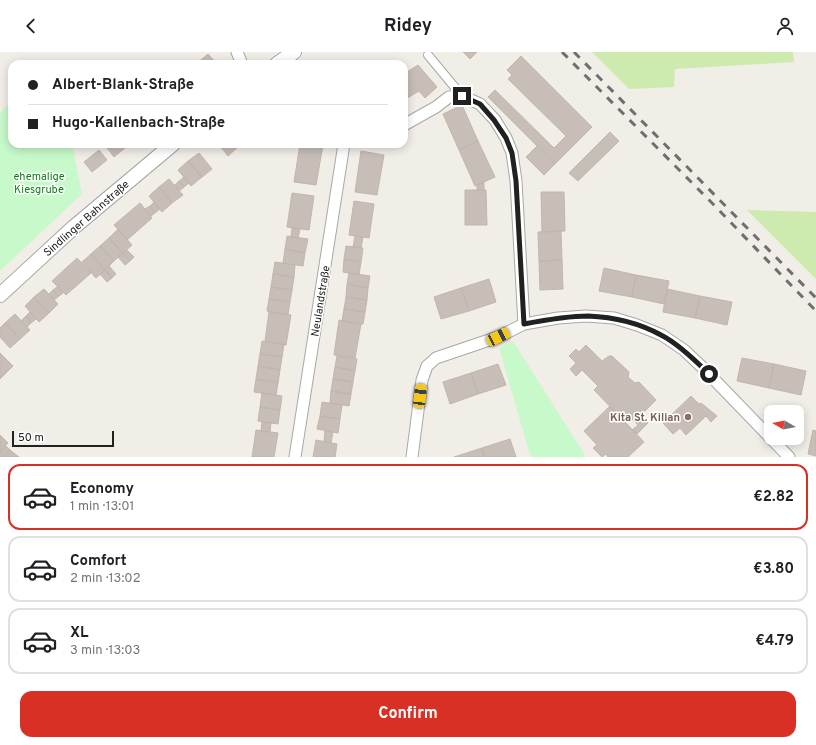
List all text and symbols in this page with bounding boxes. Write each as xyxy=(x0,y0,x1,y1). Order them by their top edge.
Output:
icon: back xyxy=(20,15,42,37)
text: Ridey xyxy=(384,15,432,38)
icon: person xyxy=(774,15,796,37)
text: Albert-Blank-Straße xyxy=(52,76,194,95)
route end xyxy=(453,87,471,105)
text: Hugo-Kallenbach-Straße xyxy=(52,114,225,133)
park label: ehemalige Kiesgrube xyxy=(13,170,65,197)
street label: Sindlinger Bahnstraße xyxy=(41,178,133,260)
street label: Neulandstraße xyxy=(308,264,334,338)
car xyxy=(485,326,511,348)
route start xyxy=(700,365,718,383)
car xyxy=(413,383,427,409)
north arrow xyxy=(764,405,804,445)
map controls xyxy=(764,405,804,445)
place label: Kita St. Kilian xyxy=(610,411,680,425)
marker: Kita St. Kilian xyxy=(683,412,693,422)
scale bar xyxy=(12,429,114,448)
text: 50 m xyxy=(18,431,44,445)
icon: car xyxy=(22,479,58,515)
text: Economy xyxy=(70,480,134,499)
text: €2.82 xyxy=(753,488,794,507)
text: 1 min · 13:01 xyxy=(70,499,134,515)
icon: car xyxy=(22,551,58,587)
text: Comfort xyxy=(70,552,127,571)
text: €3.80 xyxy=(753,560,794,579)
text: 2 min · 13:02 xyxy=(70,571,141,587)
icon: car xyxy=(22,623,58,659)
text: XL xyxy=(70,624,88,643)
text: €4.79 xyxy=(755,632,794,651)
text: 3 min · 13:03 xyxy=(70,643,140,659)
button: Confirm xyxy=(20,691,796,737)

